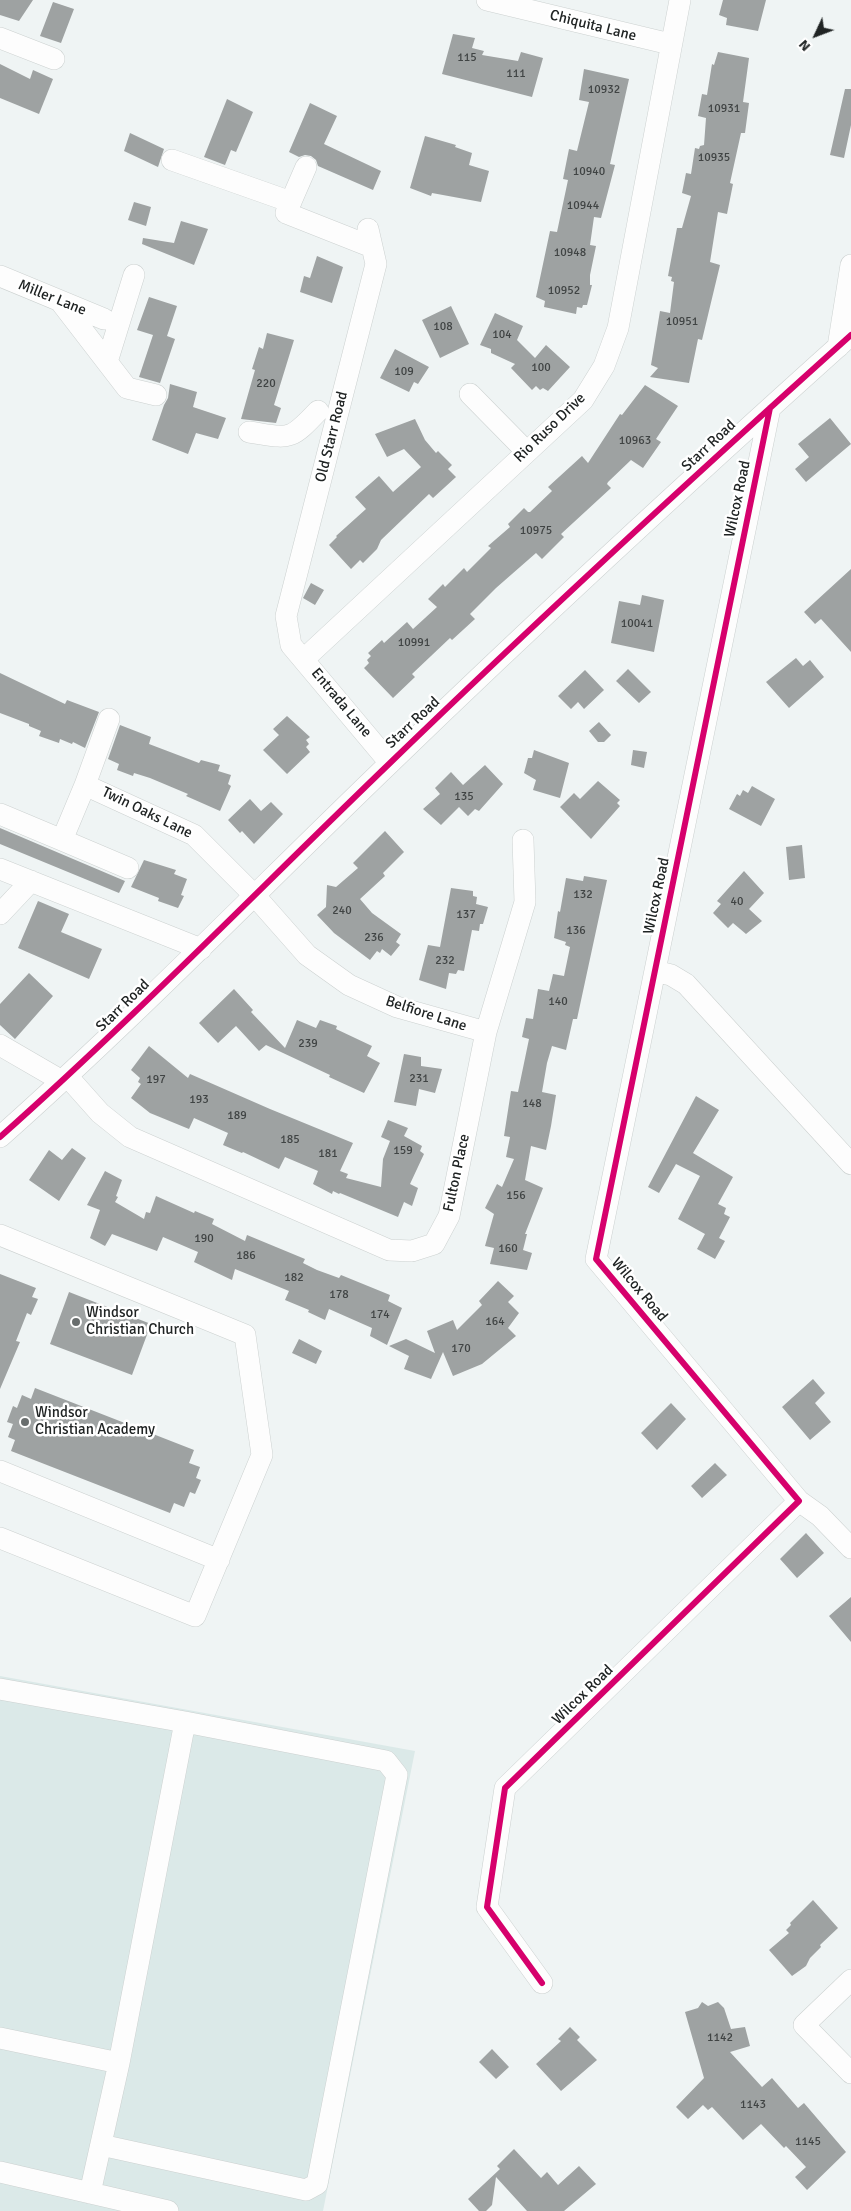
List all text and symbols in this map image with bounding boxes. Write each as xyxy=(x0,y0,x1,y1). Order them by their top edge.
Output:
street label: Chiquita Lane xyxy=(548,7,638,45)
north arrow xyxy=(791,10,841,60)
text: N xyxy=(795,36,814,55)
house number: 115 xyxy=(457,51,477,65)
house number: 111 xyxy=(506,67,526,81)
house number: 10932 xyxy=(588,83,620,97)
house number: 10931 xyxy=(708,102,740,116)
house number: 10935 xyxy=(698,151,730,165)
house number: 10940 xyxy=(573,165,605,179)
house number: 10944 xyxy=(567,199,599,213)
house number: 10948 xyxy=(554,246,586,260)
street label: Miller Lane xyxy=(15,276,89,320)
house number: 10952 xyxy=(548,284,580,298)
house number: 10951 xyxy=(666,315,698,329)
house number: 108 xyxy=(433,320,453,334)
house number: 104 xyxy=(492,328,512,342)
house number: 100 xyxy=(531,361,551,375)
house number: 109 xyxy=(394,365,414,379)
house number: 220 xyxy=(256,377,276,391)
street label: Rio Ruso Drive xyxy=(511,389,589,467)
street label: Old Starr Road xyxy=(312,390,352,484)
street label: Starr Road xyxy=(678,416,740,476)
house number: 10963 xyxy=(619,434,651,448)
street label: Wilcox Road xyxy=(721,459,755,539)
house number: 10975 xyxy=(520,524,552,538)
house number: 10041 xyxy=(621,617,653,631)
house number: 10991 xyxy=(398,636,430,650)
street label: Entrada Lane xyxy=(307,665,375,741)
street label: Starr Road xyxy=(382,693,444,753)
street label: Twin Oaks Lane xyxy=(99,783,195,843)
house number: 135 xyxy=(454,790,474,804)
street label: Wilcox Road xyxy=(640,856,674,936)
house number: 132 xyxy=(573,888,593,902)
house number: 40 xyxy=(731,895,743,909)
house number: 240 xyxy=(332,904,352,918)
house number: 137 xyxy=(456,908,476,922)
house number: 136 xyxy=(566,924,586,938)
house number: 236 xyxy=(364,931,384,945)
house number: 232 xyxy=(435,954,455,968)
street label: Starr Road xyxy=(92,976,154,1036)
street label: Belfiore Lane xyxy=(383,992,469,1036)
house number: 140 xyxy=(548,995,568,1009)
house number: 239 xyxy=(298,1037,318,1051)
house number: 231 xyxy=(409,1072,429,1086)
house number: 197 xyxy=(146,1073,166,1087)
house number: 193 xyxy=(189,1093,209,1107)
house number: 148 xyxy=(522,1097,542,1111)
house number: 189 xyxy=(227,1109,247,1123)
street label: Fulton Place xyxy=(440,1132,474,1214)
house number: 185 xyxy=(280,1133,300,1147)
house number: 159 xyxy=(393,1144,413,1158)
house number: 181 xyxy=(318,1147,338,1161)
house number: 156 xyxy=(506,1189,526,1203)
house number: 190 xyxy=(194,1232,214,1246)
house number: 160 xyxy=(498,1242,518,1256)
house number: 186 xyxy=(236,1249,256,1263)
street label: Wilcox Road xyxy=(607,1254,671,1326)
house number: 182 xyxy=(284,1271,304,1285)
house number: 178 xyxy=(329,1288,349,1302)
place label: Windsor Christian Church xyxy=(86,1304,194,1339)
house number: 174 xyxy=(370,1308,390,1322)
house number: 164 xyxy=(485,1315,505,1329)
marker: Windsor Christian Church xyxy=(70,1316,82,1328)
house number: 170 xyxy=(451,1342,471,1356)
place label: Windsor Christian Academy xyxy=(35,1404,155,1439)
marker: Windsor Christian Academy xyxy=(19,1416,31,1428)
street label: Wilcox Road xyxy=(549,1661,617,1729)
house number: 1142 xyxy=(707,2031,733,2045)
house number: 1143 xyxy=(740,2098,766,2112)
house number: 1145 xyxy=(795,2135,821,2149)

